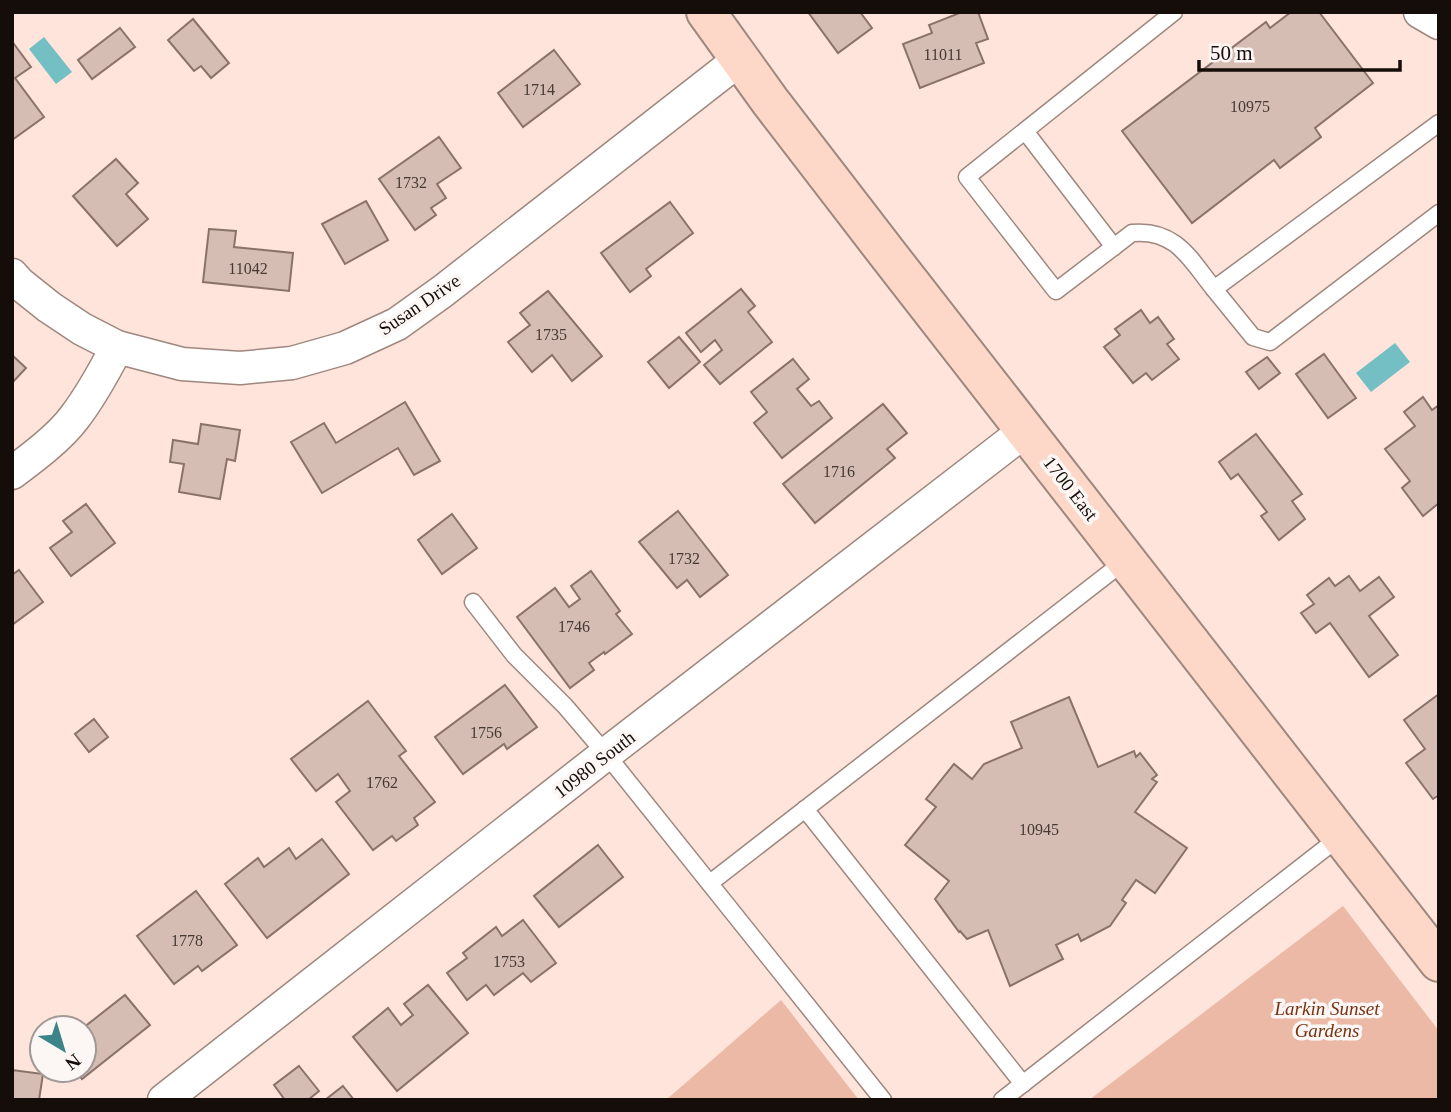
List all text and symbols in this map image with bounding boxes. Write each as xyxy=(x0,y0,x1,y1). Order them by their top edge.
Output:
scale bar xyxy=(1199,28,1400,72)
text: 50 m xyxy=(1210,41,1253,65)
house number: 11011 xyxy=(924,46,962,63)
house number: 1714 xyxy=(523,81,555,98)
house number: 10975 xyxy=(1230,98,1270,115)
house number: 1732 xyxy=(395,174,427,191)
house number: 11042 xyxy=(228,260,268,277)
street label: Susan Drive xyxy=(375,270,464,339)
house number: 1735 xyxy=(535,326,567,343)
street label: 1700 East xyxy=(1039,452,1103,525)
house number: 1716 xyxy=(823,463,855,480)
house number: 1732 xyxy=(668,550,700,567)
house number: 1746 xyxy=(558,618,590,635)
house number: 1756 xyxy=(470,724,502,741)
street label: 10980 South xyxy=(550,726,639,802)
house number: 1762 xyxy=(366,774,398,791)
house number: 10945 xyxy=(1019,821,1059,838)
house number: 1778 xyxy=(171,932,203,949)
house number: 1753 xyxy=(493,953,525,970)
park label: Larkin Sunset Gardens xyxy=(1273,998,1380,1041)
north arrow xyxy=(28,1014,98,1084)
text: N xyxy=(61,1050,85,1075)

